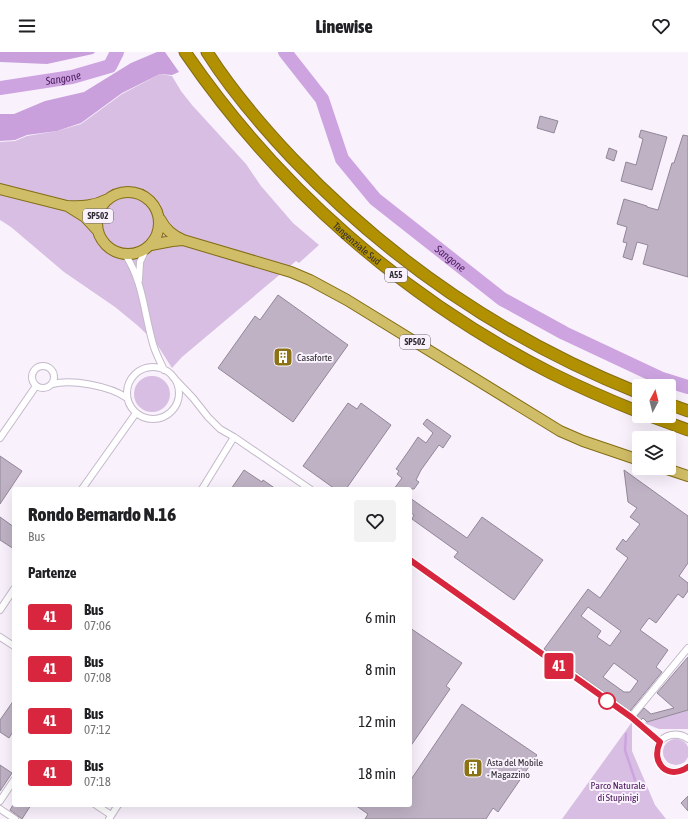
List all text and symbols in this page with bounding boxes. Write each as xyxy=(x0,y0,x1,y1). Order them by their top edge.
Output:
icon: menu xyxy=(16,15,38,37)
icon: heart xyxy=(650,15,672,37)
text: Linewise xyxy=(315,16,373,37)
water label: Sangone xyxy=(44,69,82,87)
road number: SP502 xyxy=(83,209,113,223)
street label: Tangenziale Sud xyxy=(331,220,384,267)
water label: Sangone xyxy=(432,242,468,274)
road number: A55 xyxy=(385,268,407,282)
road number: SP502 xyxy=(400,335,430,349)
building icon: Casaforte xyxy=(272,346,294,368)
place label: Casaforte xyxy=(297,352,332,363)
north arrow xyxy=(632,379,676,423)
map controls xyxy=(632,379,676,475)
button: layers xyxy=(632,431,676,475)
button: heart xyxy=(354,500,396,542)
text: Rondo Bernardo N.16 xyxy=(28,503,176,525)
text: Bus xyxy=(28,529,45,544)
text: Partenze xyxy=(28,564,77,581)
text: Bus xyxy=(84,601,104,618)
text: 41 xyxy=(43,609,57,625)
text: 6 min xyxy=(365,609,396,626)
text: 07:06 xyxy=(84,618,111,633)
text: Bus xyxy=(84,653,104,670)
line badge: 41 xyxy=(541,653,577,679)
text: 41 xyxy=(552,658,566,674)
text: 41 xyxy=(43,661,57,677)
text: 8 min xyxy=(365,661,396,678)
text: 07:08 xyxy=(84,670,111,685)
unlabelled marker xyxy=(598,692,616,710)
text: Bus xyxy=(84,705,104,722)
text: 41 xyxy=(43,713,57,729)
text: 12 min xyxy=(358,713,396,730)
text: 07:12 xyxy=(84,722,111,737)
text: Bus xyxy=(84,757,104,774)
building icon: Asta del Mobile - Magazzino xyxy=(462,757,484,779)
place label: Asta del Mobile - Magazzino xyxy=(487,757,544,780)
text: 41 xyxy=(43,765,57,781)
text: 18 min xyxy=(358,765,396,782)
text: 07:18 xyxy=(84,774,111,789)
park label: Parco Naturale di Stupinigi xyxy=(591,780,646,803)

